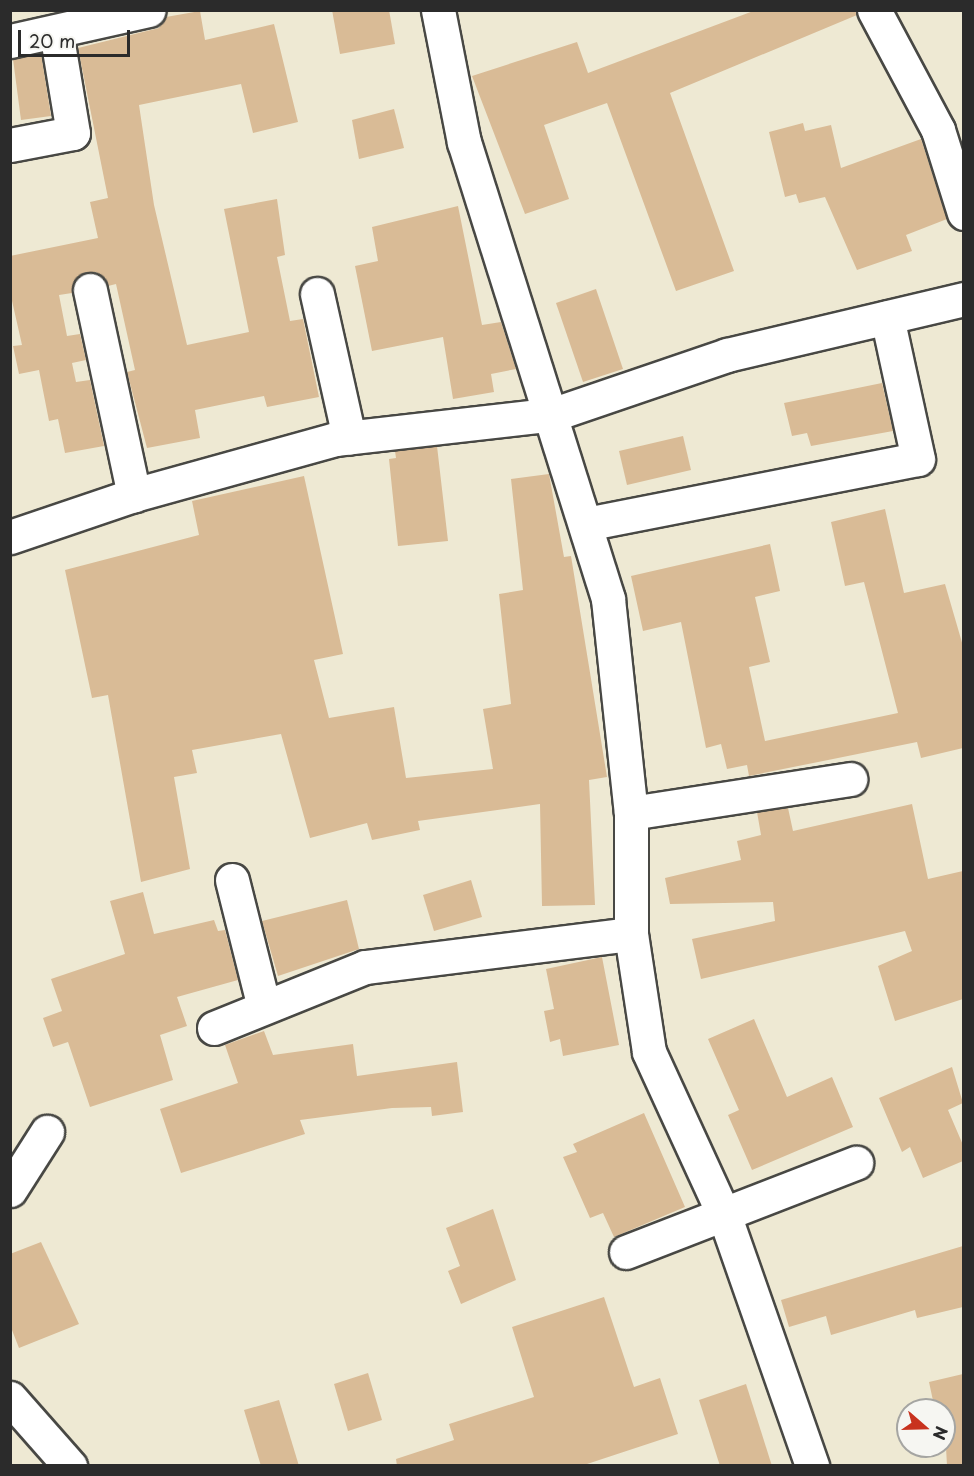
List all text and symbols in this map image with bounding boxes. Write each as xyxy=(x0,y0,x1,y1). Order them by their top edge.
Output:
scale bar xyxy=(21,18,134,56)
text: 20 m xyxy=(29,27,75,54)
north arrow xyxy=(896,1398,956,1458)
text: N xyxy=(928,1423,954,1444)

